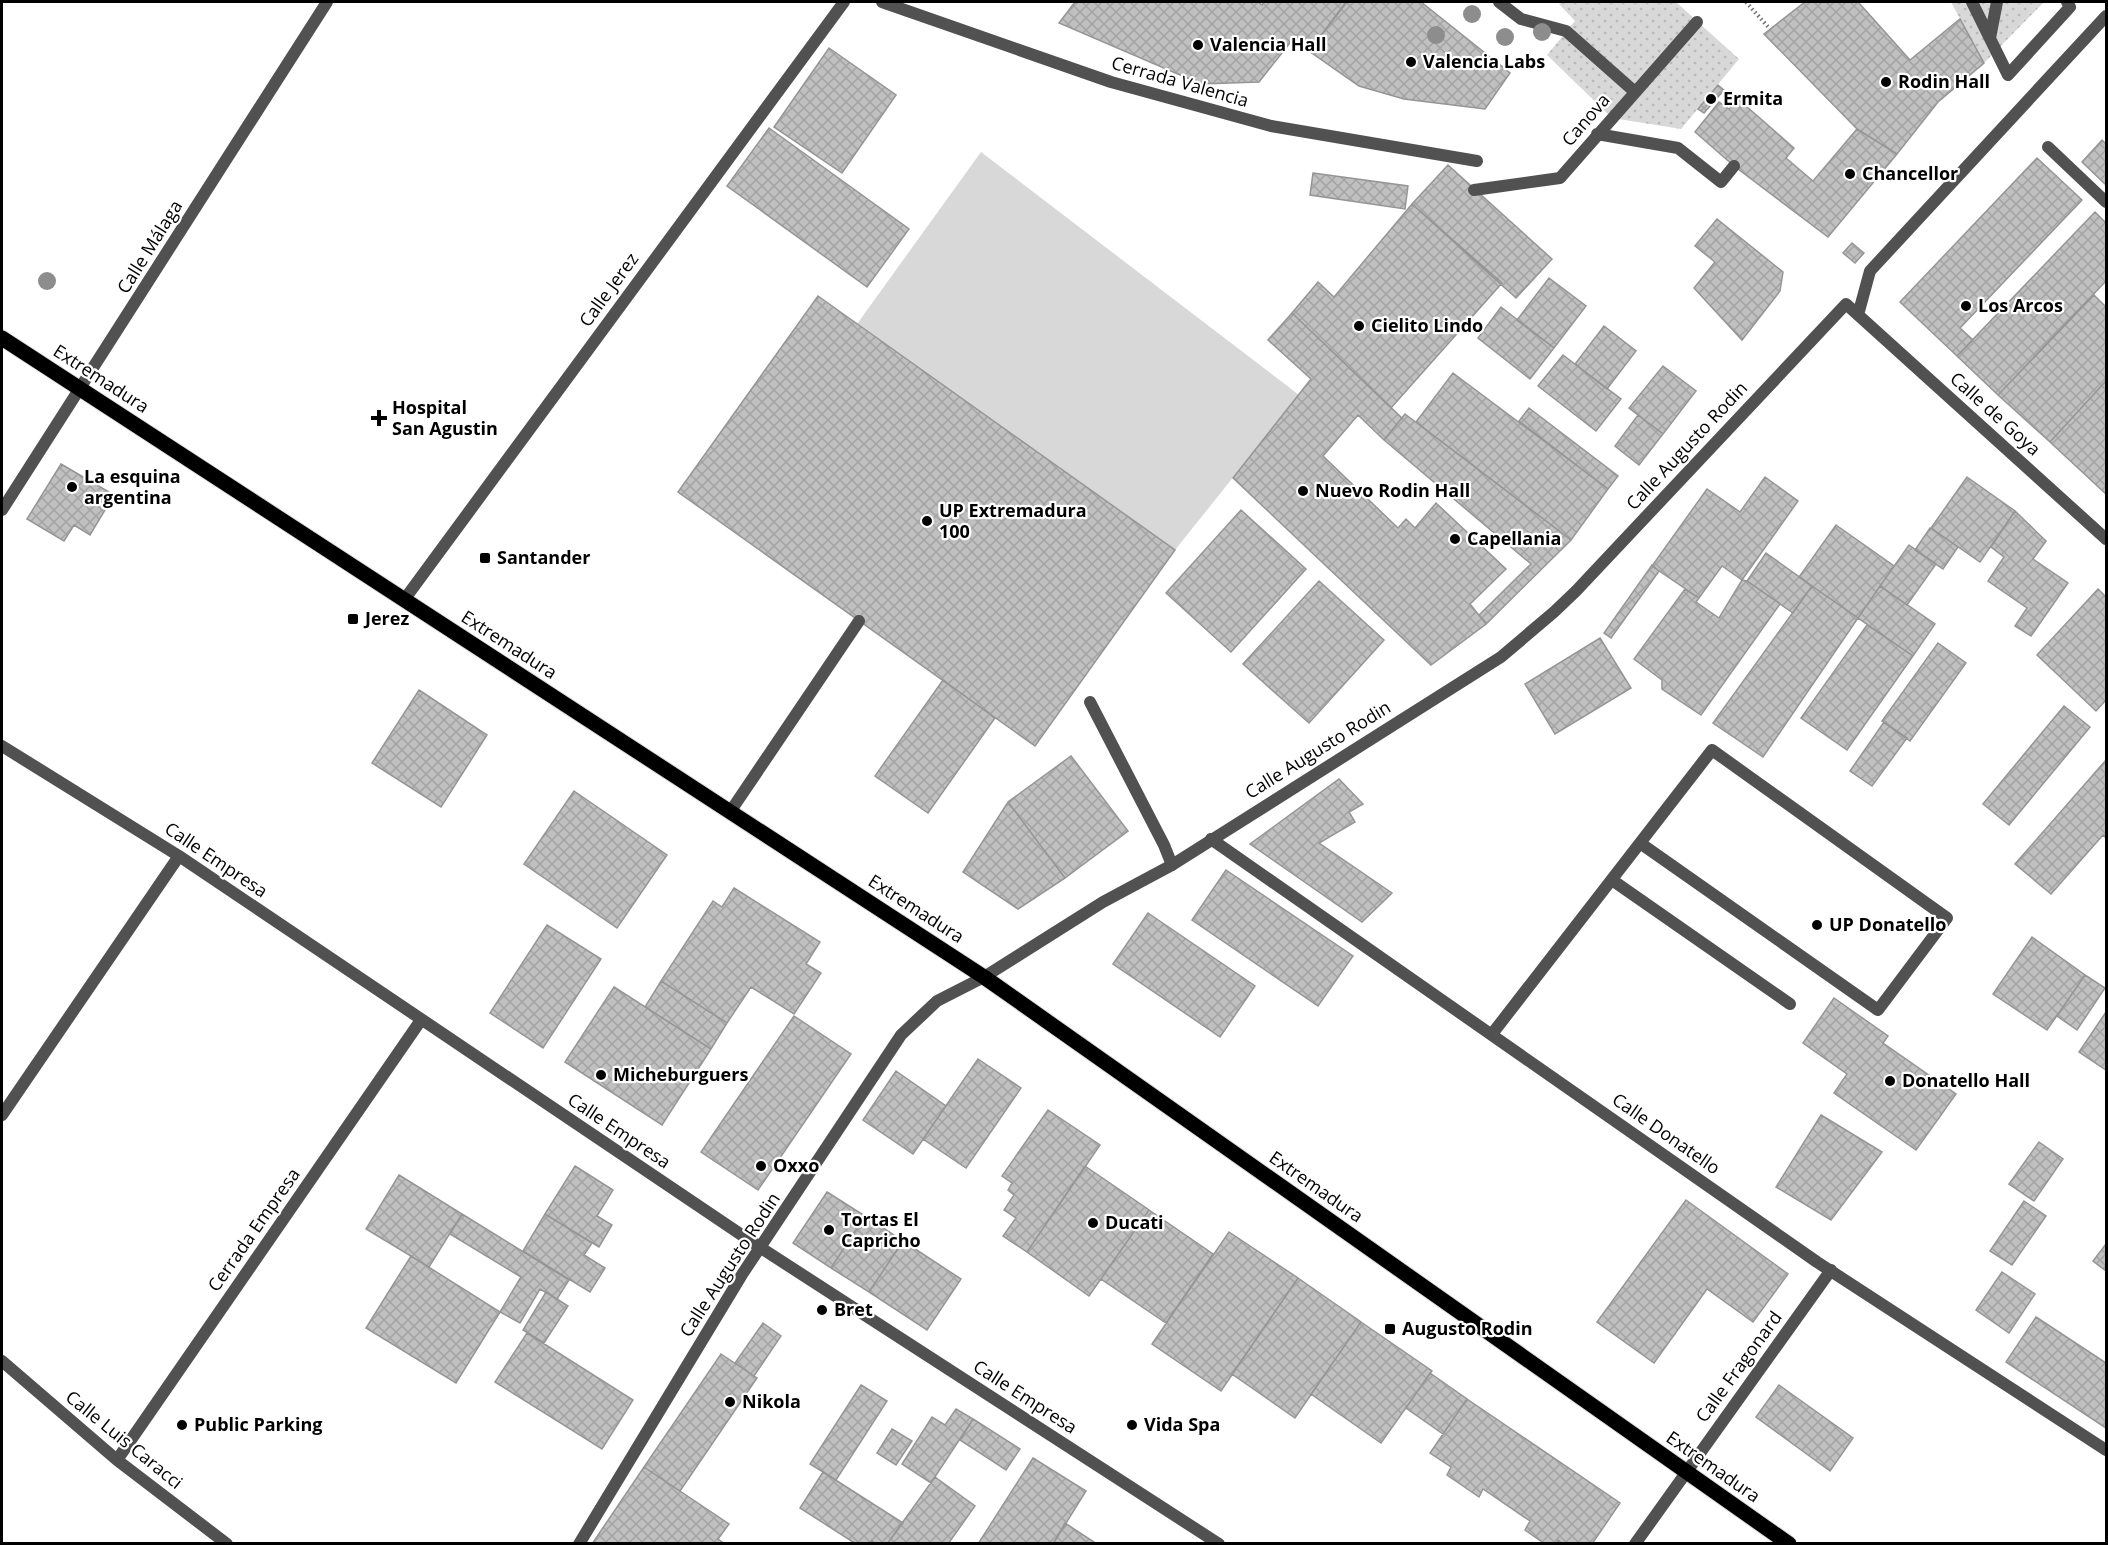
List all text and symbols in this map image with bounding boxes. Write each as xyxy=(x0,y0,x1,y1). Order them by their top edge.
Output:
place label: Valencia Hall xyxy=(1210,32,1326,56)
marker: Valencia Hall xyxy=(1191,38,1205,52)
place label: Valencia Labs xyxy=(1423,49,1545,73)
street label: Cerrada Valencia xyxy=(1109,50,1252,112)
marker: Valencia Labs xyxy=(1404,55,1418,69)
place label: Rodin Hall xyxy=(1898,69,1990,93)
marker: Rodin Hall xyxy=(1879,75,1893,89)
place label: Ermita xyxy=(1723,86,1783,110)
street label: Canova xyxy=(1556,88,1615,151)
marker: Ermita xyxy=(1704,92,1718,106)
place label: Chancellor xyxy=(1862,161,1958,185)
marker: Chancellor xyxy=(1843,167,1857,181)
street label: Calle Málaga xyxy=(111,195,187,298)
street label: Calle Jerez xyxy=(573,248,643,331)
place label: Los Arcos xyxy=(1978,293,2063,317)
marker: Los Arcos xyxy=(1959,299,1973,313)
place label: Cielito Lindo xyxy=(1371,313,1483,337)
marker: Cielito Lindo xyxy=(1352,319,1366,333)
street label: Extremadura xyxy=(49,338,154,418)
street label: Calle de Goya xyxy=(1945,366,2046,460)
street label: Calle Augusto Rodin xyxy=(1620,376,1752,515)
place label: Hospital San Agustin xyxy=(392,395,498,440)
marker: Hospital San Agustin xyxy=(370,409,388,427)
place label: La esquina argentina xyxy=(84,464,181,509)
place label: Nuevo Rodin Hall xyxy=(1315,478,1470,502)
marker: La esquina argentina xyxy=(65,480,79,494)
marker: Nuevo Rodin Hall xyxy=(1296,484,1310,498)
place label: UP Extremadura 100 xyxy=(939,498,1087,543)
marker: UP Extremadura 100 xyxy=(920,514,934,528)
place label: Capellania xyxy=(1467,526,1561,550)
marker: Capellania xyxy=(1448,532,1462,546)
place label: Santander xyxy=(497,545,590,569)
marker: Santander xyxy=(478,551,492,565)
street label: Extremadura xyxy=(457,604,562,684)
place label: Jerez xyxy=(363,606,409,630)
marker: Jerez xyxy=(346,612,360,626)
street label: Calle Augusto Rodin xyxy=(1240,695,1395,804)
street label: Calle Empresa xyxy=(161,816,273,902)
street label: Extremadura xyxy=(864,868,969,948)
place label: UP Donatello xyxy=(1829,912,1946,936)
marker: UP Donatello xyxy=(1810,918,1824,932)
place label: Micheburguers xyxy=(613,1062,748,1086)
marker: Micheburguers xyxy=(594,1068,608,1082)
place label: Donatello Hall xyxy=(1902,1068,2030,1092)
marker: Donatello Hall xyxy=(1883,1074,1897,1088)
street label: Calle Empresa xyxy=(564,1087,676,1173)
street label: Calle Donatello xyxy=(1608,1087,1725,1179)
street label: Extremadura xyxy=(1265,1145,1368,1227)
place label: Oxxo xyxy=(773,1153,819,1177)
marker: Oxxo xyxy=(754,1159,768,1173)
street label: Cerrada Empresa xyxy=(202,1163,305,1296)
street label: Calle Augusto Rodin xyxy=(673,1188,785,1341)
place label: Tortas El Capricho xyxy=(841,1207,921,1252)
place label: Ducati xyxy=(1105,1210,1164,1234)
marker: Ducati xyxy=(1086,1216,1100,1230)
marker: Tortas El Capricho xyxy=(822,1223,836,1237)
place label: Bret xyxy=(834,1297,873,1321)
marker: Bret xyxy=(815,1303,829,1317)
street label: Calle Fragonard xyxy=(1690,1306,1787,1427)
place label: Augusto Rodin xyxy=(1402,1316,1533,1340)
marker: Augusto Rodin xyxy=(1383,1322,1397,1336)
street label: Calle Empresa xyxy=(969,1354,1082,1439)
street label: Calle Luis Caracci xyxy=(61,1385,188,1494)
place label: Nikola xyxy=(742,1389,801,1413)
marker: Nikola xyxy=(723,1395,737,1409)
place label: Public Parking xyxy=(194,1412,322,1436)
place label: Vida Spa xyxy=(1144,1412,1220,1436)
marker: Public Parking xyxy=(175,1418,189,1432)
marker: Vida Spa xyxy=(1125,1418,1139,1432)
street label: Extremadura xyxy=(1662,1425,1765,1507)

